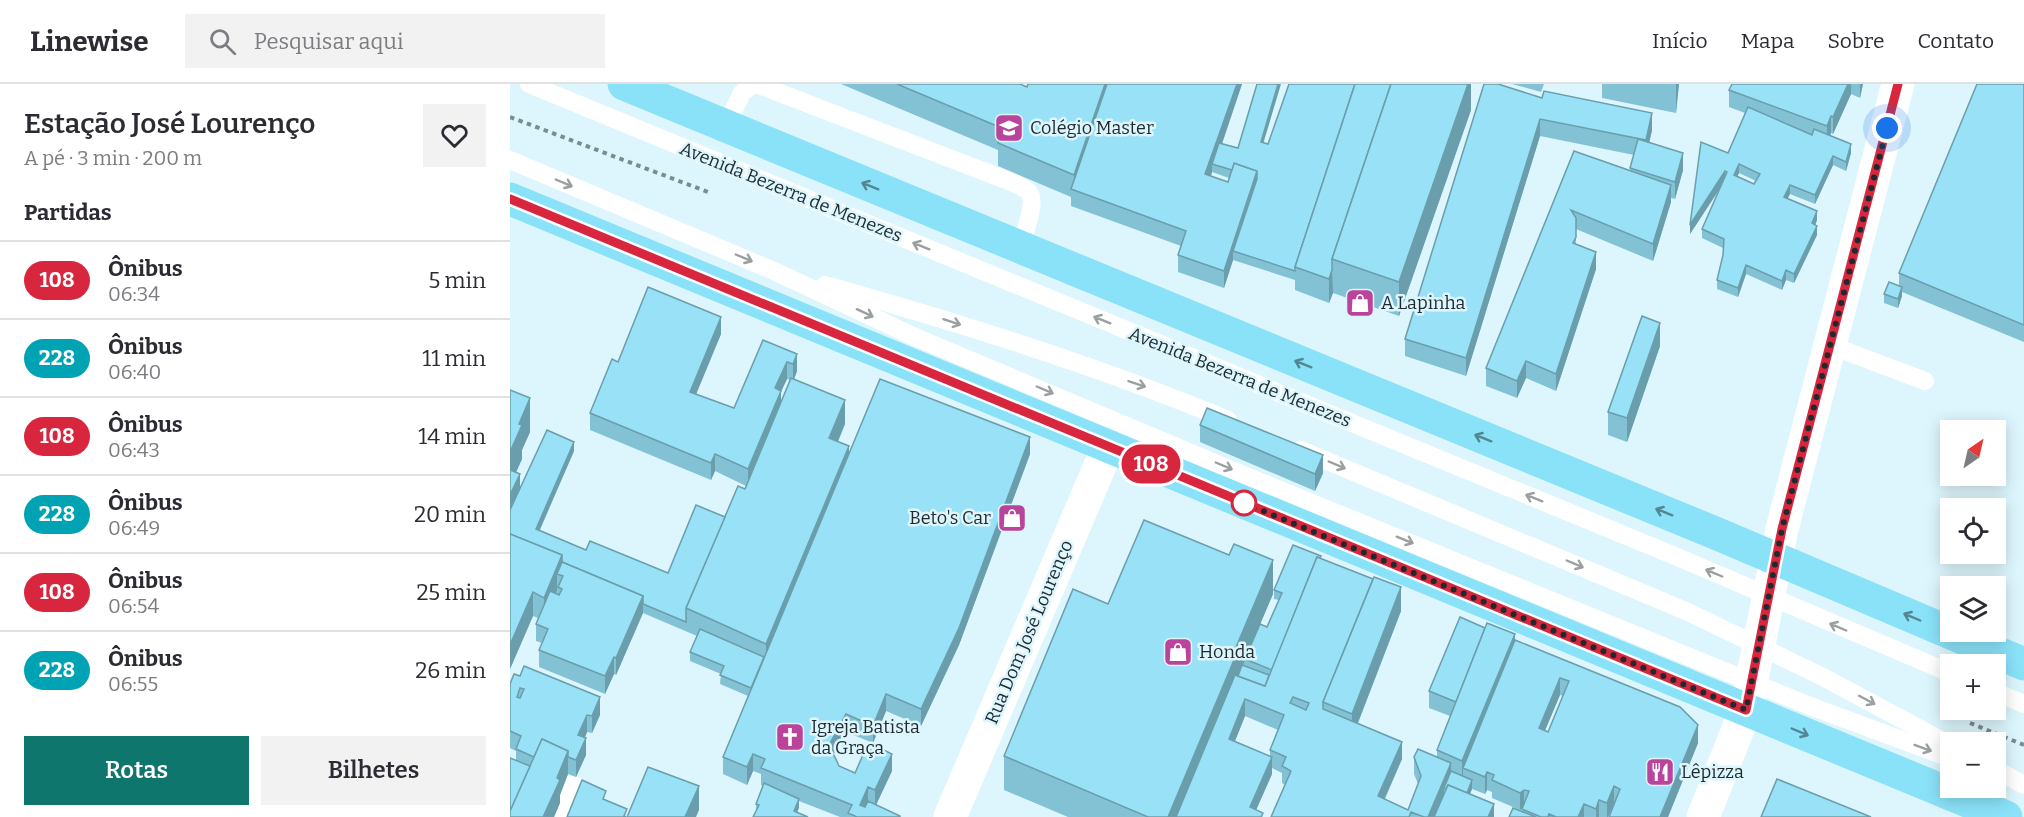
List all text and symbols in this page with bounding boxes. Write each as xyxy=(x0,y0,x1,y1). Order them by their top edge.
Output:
search box xyxy=(185,14,605,68)
text: Linewise xyxy=(30,25,149,58)
icon: search xyxy=(206,25,239,58)
text: Pesquisar aqui xyxy=(254,28,403,55)
text: Início xyxy=(1652,28,1708,54)
text: Mapa xyxy=(1741,28,1795,54)
text: Sobre xyxy=(1828,28,1884,54)
text: Contato xyxy=(1917,28,1994,54)
button: heart xyxy=(423,104,486,167)
text: Estação José Lourenço xyxy=(24,107,315,140)
school or university icon: Colégio Master xyxy=(993,112,1025,144)
your location xyxy=(1872,113,1902,143)
place label: Colégio Master xyxy=(1030,117,1154,139)
street label: Avenida Bezerra de Menezes xyxy=(677,137,905,247)
text: A pé · 3 min · 200 m xyxy=(24,146,202,170)
one-way arrow xyxy=(554,178,573,189)
one-way arrow xyxy=(861,180,880,191)
text: Partidas xyxy=(24,199,112,226)
one-way arrow xyxy=(913,240,931,251)
one-way arrow xyxy=(734,253,753,264)
text: Ônibus xyxy=(108,255,183,282)
text: 108 xyxy=(39,267,75,293)
text: 5 min xyxy=(428,267,486,294)
text: 06:34 xyxy=(108,282,160,306)
shop icon: A Lapinha xyxy=(1344,287,1376,319)
place label: A Lapinha xyxy=(1381,292,1466,314)
one-way arrow xyxy=(856,308,874,320)
one-way arrow xyxy=(1093,314,1111,325)
one-way arrow xyxy=(942,317,961,328)
street label: Avenida Bezerra de Menezes xyxy=(1126,322,1354,432)
text: Ônibus xyxy=(108,333,183,360)
text: 228 xyxy=(39,345,75,371)
text: 11 min xyxy=(422,345,486,372)
one-way arrow xyxy=(1294,358,1313,369)
text: 06:40 xyxy=(108,360,161,384)
one-way arrow xyxy=(1127,379,1146,390)
one-way arrow xyxy=(1035,385,1053,396)
text: Ônibus xyxy=(108,411,183,438)
north arrow xyxy=(1940,420,2006,486)
map controls xyxy=(1940,420,2006,798)
text: 108 xyxy=(39,423,75,449)
text: 14 min xyxy=(418,423,486,450)
one-way arrow xyxy=(1474,432,1493,443)
text: 06:43 xyxy=(108,438,160,462)
line badge: 108 xyxy=(1116,444,1186,484)
text: 108 xyxy=(1133,451,1169,477)
one-way arrow xyxy=(1327,460,1345,471)
one-way arrow xyxy=(1215,461,1233,472)
text: Ônibus xyxy=(108,489,183,516)
unlabelled marker xyxy=(1231,490,1257,516)
one-way arrow xyxy=(1526,492,1544,503)
button: locate xyxy=(1940,498,2006,564)
text: 228 xyxy=(39,501,75,527)
text: 20 min xyxy=(414,501,486,528)
shop icon: Beto's Car xyxy=(996,502,1028,534)
one-way arrow xyxy=(1655,506,1673,517)
place label: Beto's Car xyxy=(909,507,991,529)
text: 06:49 xyxy=(108,516,160,540)
one-way arrow xyxy=(1395,535,1413,546)
street label: Rua Dom José Lourenço xyxy=(980,537,1078,727)
one-way arrow xyxy=(1565,559,1584,570)
text: Ônibus xyxy=(108,567,183,594)
one-way arrow xyxy=(1706,567,1724,578)
button: layers xyxy=(1940,576,2006,642)
text: 108 xyxy=(39,579,75,605)
text: 25 min xyxy=(416,579,486,606)
text: 06:54 xyxy=(108,594,159,618)
one-way arrow xyxy=(1903,611,1922,622)
one-way arrow xyxy=(1829,620,1847,632)
shop icon: Honda xyxy=(1162,636,1194,668)
place label: Honda xyxy=(1199,641,1255,663)
text: Ônibus xyxy=(108,645,183,672)
button: + xyxy=(1940,654,2006,720)
text: 228 xyxy=(39,657,75,683)
text: 26 min xyxy=(415,657,486,684)
text: 06:55 xyxy=(108,672,158,696)
one-way arrow xyxy=(1858,694,1875,706)
place label: Igreja Batista da Graça xyxy=(811,716,920,759)
church icon: Igreja Batista da Graça xyxy=(774,721,806,753)
one-way arrow xyxy=(1790,727,1808,738)
button: − xyxy=(1940,732,2006,798)
button: Rotas xyxy=(24,736,249,805)
button: Bilhetes xyxy=(261,736,486,805)
one-way arrow xyxy=(1913,743,1932,754)
restaurant icon: Lêpizza xyxy=(1644,756,1676,788)
place label: Lêpizza xyxy=(1681,761,1744,783)

